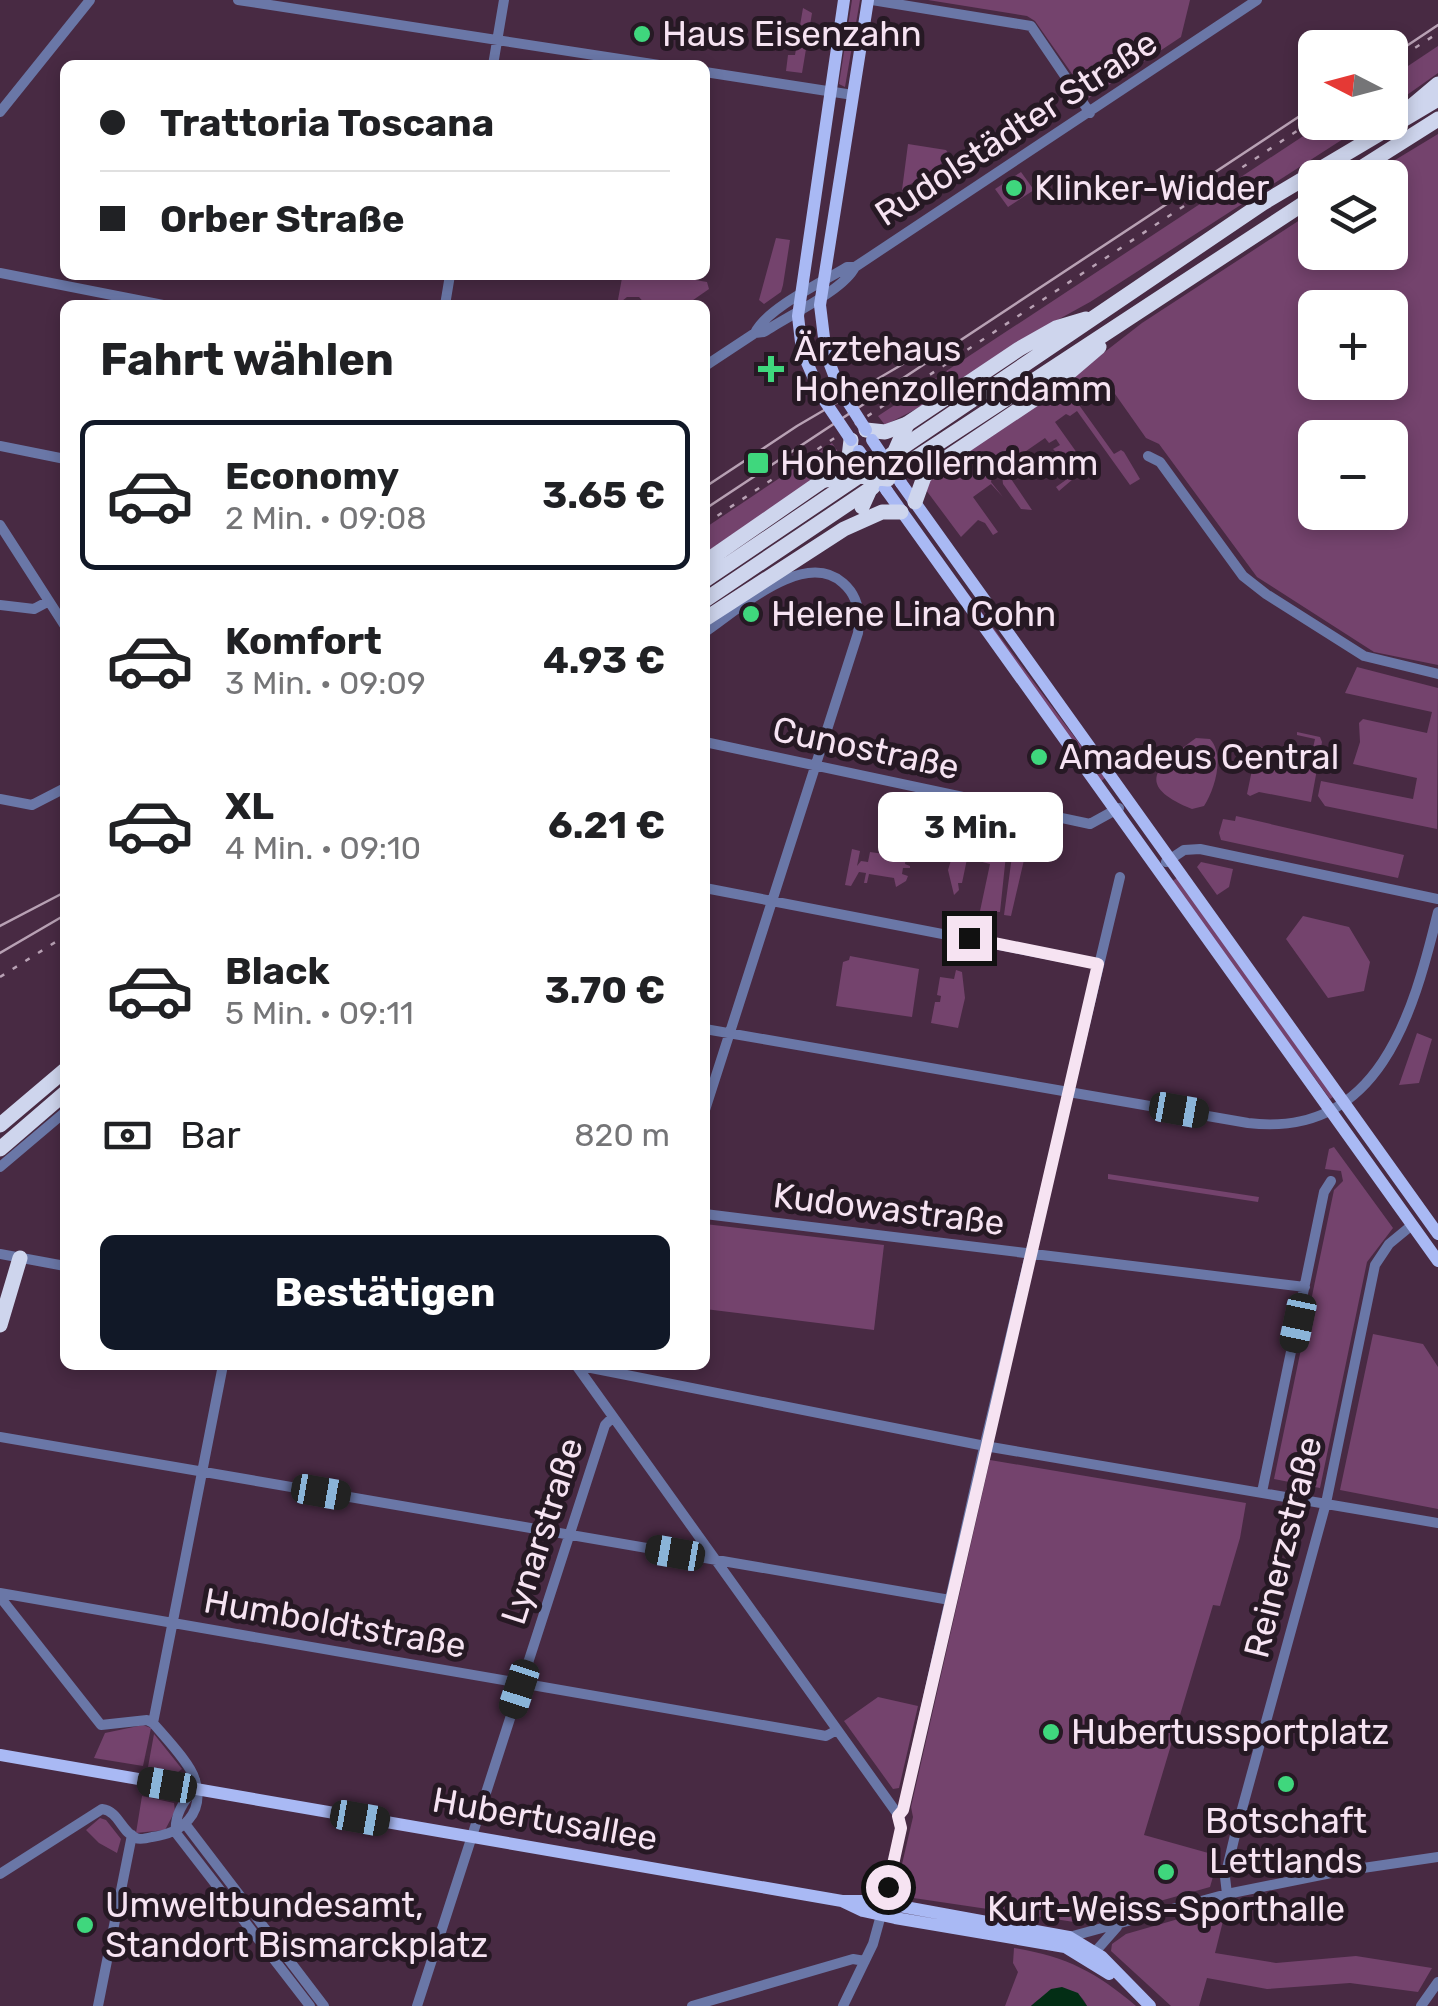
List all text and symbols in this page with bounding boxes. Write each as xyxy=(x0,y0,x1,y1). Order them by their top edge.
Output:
place label: Haus Eisenzahn xyxy=(662,13,922,55)
street label: Rudolstädter Straße xyxy=(867,21,1165,235)
marker: Haus Eisenzahn xyxy=(631,23,653,45)
north arrow xyxy=(1298,30,1408,140)
map controls xyxy=(1298,30,1408,530)
text: Trattoria Toscana xyxy=(160,100,494,146)
button: layers xyxy=(1298,160,1408,270)
place label: Klinker-Widder xyxy=(1034,167,1269,209)
marker: Klinker-Widder xyxy=(1003,177,1025,199)
text: Orber Straße xyxy=(160,196,405,242)
button: + xyxy=(1298,290,1408,400)
place label: Ärztehaus Hohenzollerndamm xyxy=(794,328,1112,410)
text: Fahrt wählen xyxy=(100,333,394,386)
marker: Ärztehaus Hohenzollerndamm xyxy=(758,356,784,382)
button: − xyxy=(1298,420,1408,530)
place label: Hohenzollerndamm xyxy=(780,442,1098,484)
icon: car xyxy=(105,450,195,540)
marker: Hohenzollerndamm xyxy=(745,450,771,476)
text: Economy xyxy=(225,453,399,499)
text: 3.65 € xyxy=(542,472,665,518)
text: 2 Min. · 09:08 xyxy=(225,499,427,537)
place label: Helene Lina Cohn xyxy=(771,593,1056,635)
marker: Helene Lina Cohn xyxy=(740,603,762,625)
icon: car xyxy=(105,615,195,705)
text: Komfort xyxy=(225,618,382,664)
text: 4.93 € xyxy=(543,637,665,683)
text: 3 Min. · 09:09 xyxy=(225,664,426,702)
street label: Cunostraße xyxy=(769,708,963,788)
place label: Amadeus Central xyxy=(1059,736,1339,778)
marker: Amadeus Central xyxy=(1028,746,1050,768)
icon: car xyxy=(105,780,195,870)
text: XL xyxy=(225,783,274,829)
callout: 3 Min. xyxy=(876,793,1062,863)
text: 6.21 € xyxy=(548,802,665,848)
text: 3 Min. xyxy=(924,808,1017,846)
text: 4 Min. · 09:10 xyxy=(225,829,421,867)
route end xyxy=(947,916,992,961)
icon: car xyxy=(105,945,195,1035)
text: Black xyxy=(225,948,330,994)
text: 3.70 € xyxy=(545,967,665,1013)
text: 5 Min. · 09:11 xyxy=(225,994,414,1032)
car xyxy=(1147,1090,1211,1130)
icon: cash xyxy=(100,1108,155,1163)
text: Bar xyxy=(180,1112,241,1158)
text: 820 m xyxy=(574,1116,670,1154)
street label: Kudowastraße xyxy=(771,1174,1007,1244)
button: Bestätigen xyxy=(100,1235,670,1350)
car xyxy=(1277,1291,1319,1355)
street label: Lynarstraße xyxy=(492,1432,592,1630)
street label: Reinerzstraße xyxy=(1235,1432,1331,1662)
car xyxy=(289,1472,353,1512)
car xyxy=(643,1533,707,1573)
street label: Humboldtstraße xyxy=(201,1579,469,1667)
car xyxy=(495,1656,543,1722)
place label: Hubertussportplatz xyxy=(1071,1711,1389,1753)
marker: Hubertussportplatz xyxy=(1040,1721,1062,1743)
car xyxy=(135,1765,199,1805)
marker: Botschaft Lettlands xyxy=(1275,1773,1297,1795)
street label: Hubertusallee xyxy=(429,1779,661,1859)
car xyxy=(328,1798,392,1838)
place label: Botschaft Lettlands xyxy=(1205,1800,1367,1882)
marker: Kurt-Weiss-Sporthalle xyxy=(1155,1861,1177,1883)
route start xyxy=(866,1865,911,1910)
place label: Umweltbundesamt, Standort Bismarckplatz xyxy=(105,1884,488,1966)
place label: Kurt-Weiss-Sporthalle xyxy=(987,1888,1345,1930)
marker: Umweltbundesamt, Standort Bismarckplatz xyxy=(74,1914,96,1936)

